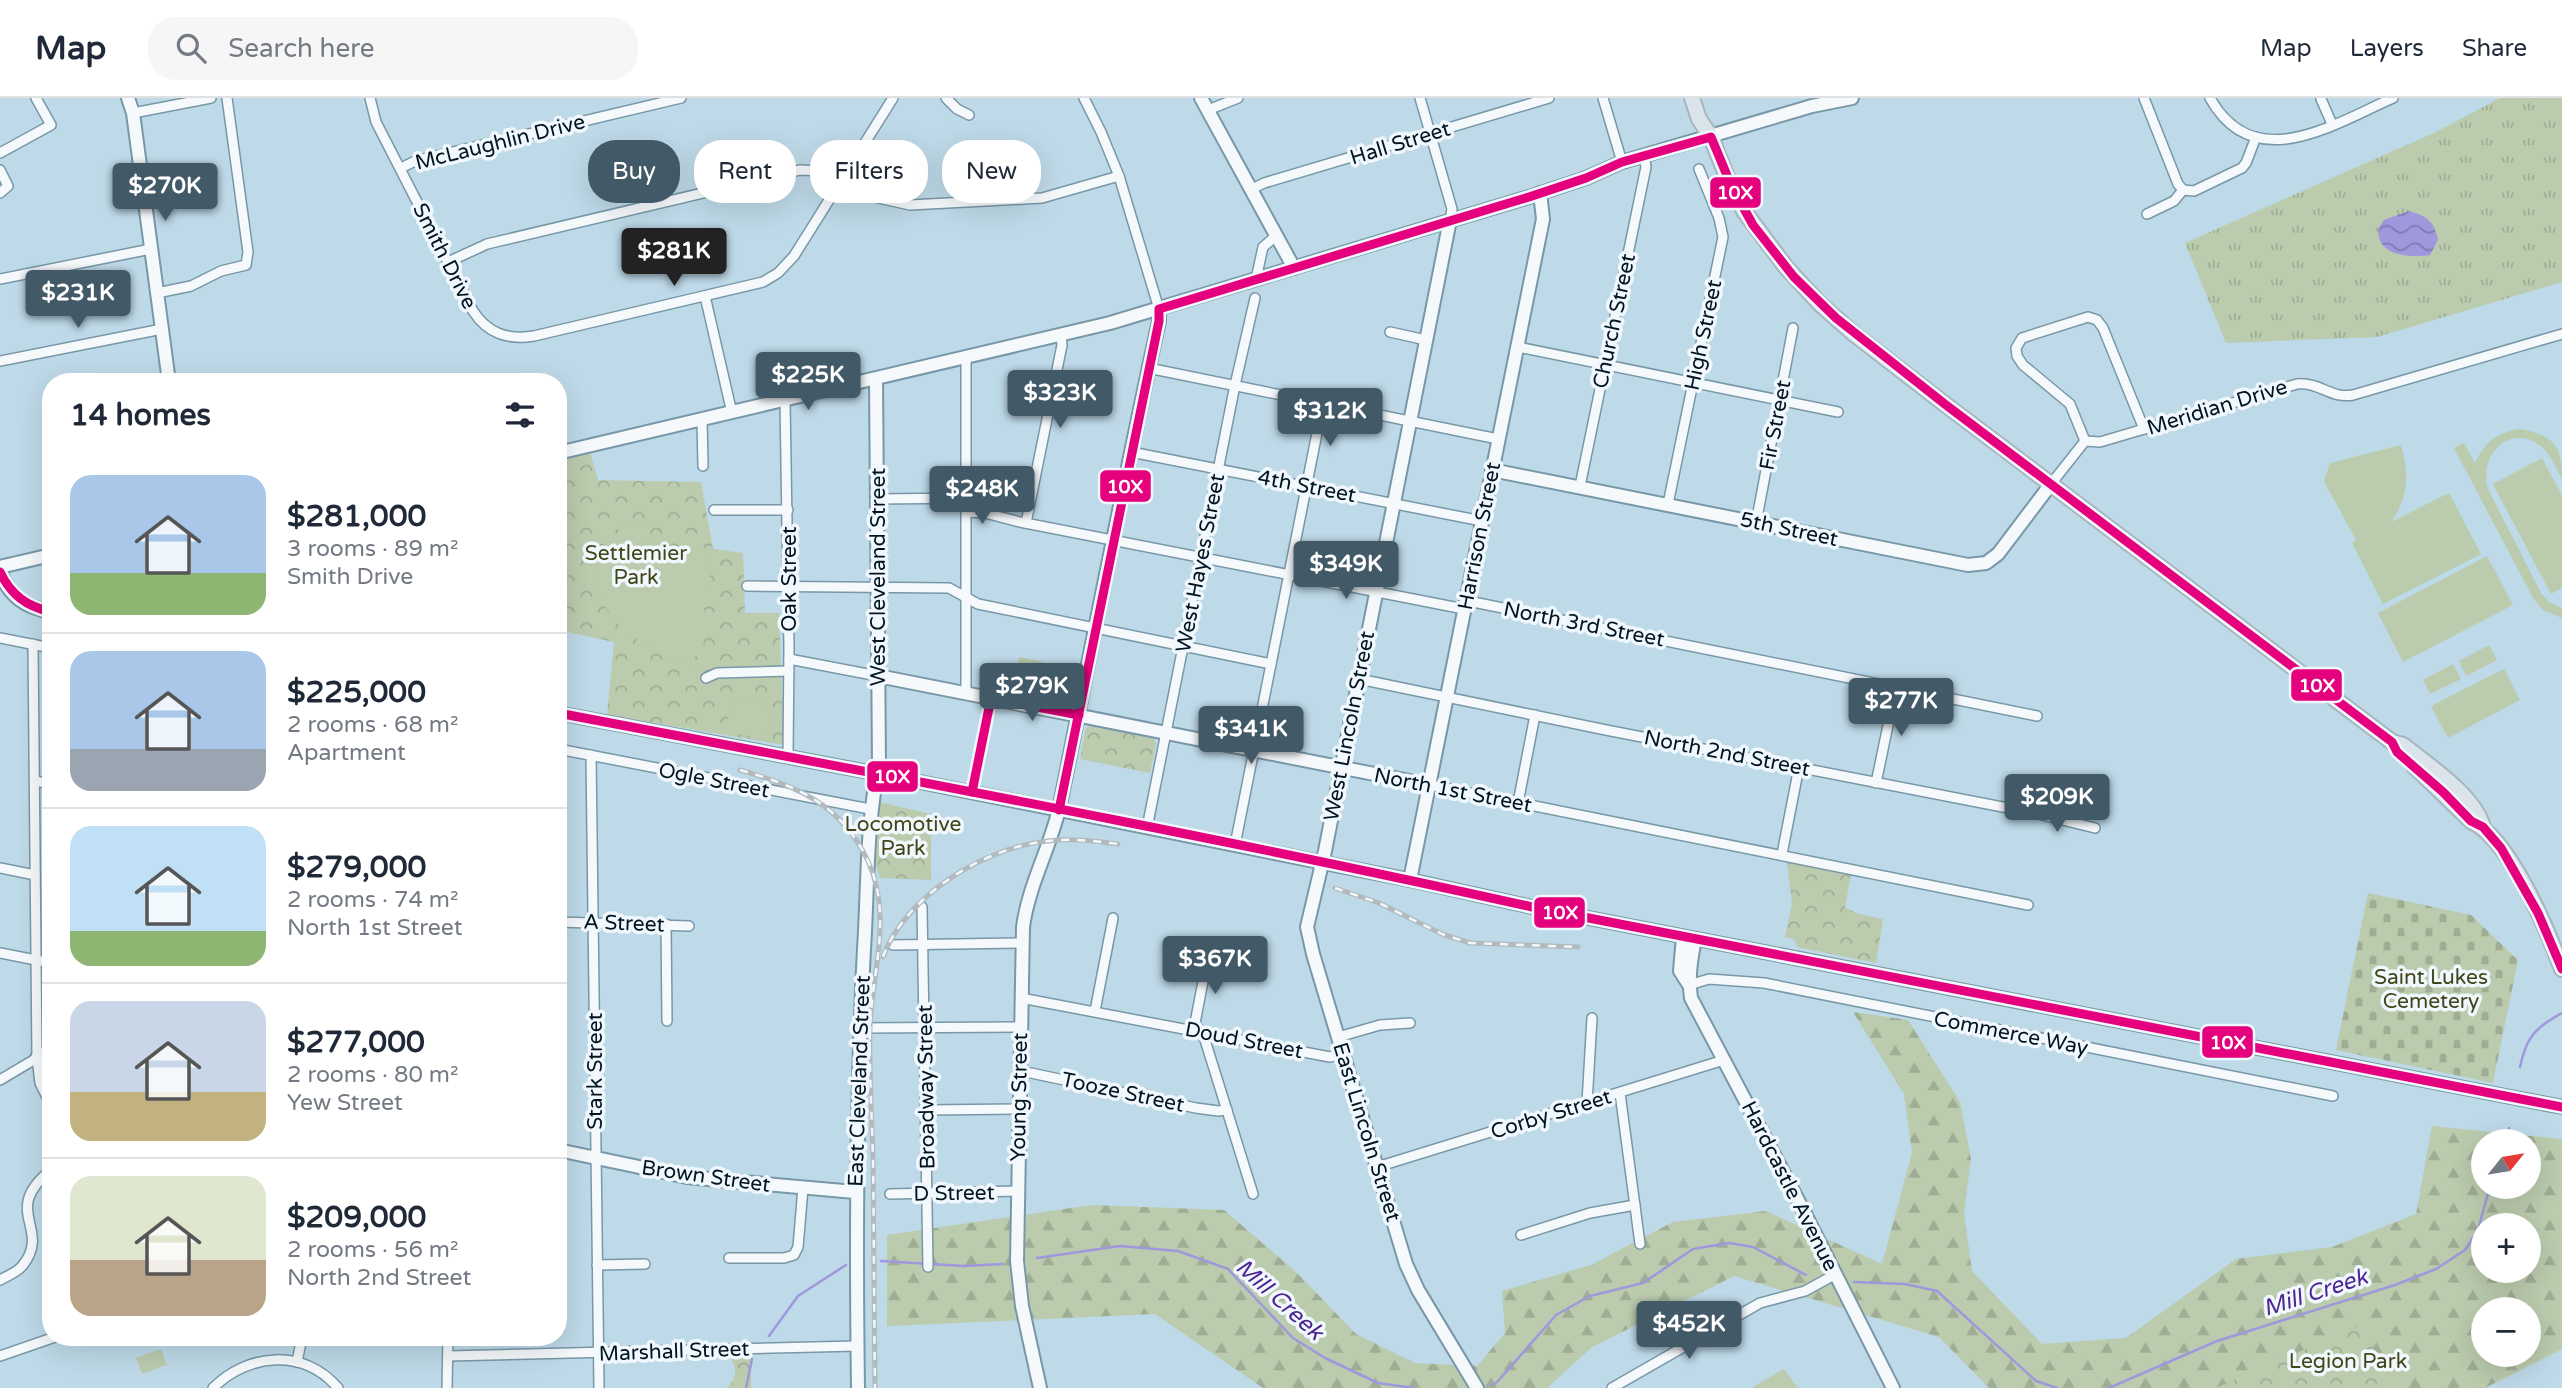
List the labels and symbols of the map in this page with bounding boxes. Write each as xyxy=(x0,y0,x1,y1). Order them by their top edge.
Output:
street label: McLaughlin Drive xyxy=(413,109,588,176)
street label: Hall Street xyxy=(1347,116,1453,171)
pin: $270K xyxy=(116,164,214,223)
line badge: 10X xyxy=(1709,176,1762,209)
text: 10X xyxy=(1717,182,1754,204)
street label: Smith Drive xyxy=(407,199,482,313)
pin: $281K xyxy=(625,228,723,288)
street label: Church Street xyxy=(1588,251,1641,391)
pin: $231K xyxy=(29,271,127,330)
street label: High Street xyxy=(1680,278,1727,393)
pin: $225K xyxy=(759,352,857,412)
pin: $323K xyxy=(1011,370,1109,430)
street label: Meridian Drive xyxy=(2144,374,2290,441)
street label: Fir Street xyxy=(1755,378,1796,472)
pin: $312K xyxy=(1281,388,1379,448)
street label: Harrison Street xyxy=(1453,460,1506,612)
street label: 4th Street xyxy=(1256,465,1358,508)
pin: $248K xyxy=(933,466,1031,526)
street label: West Cleveland Street xyxy=(866,468,891,686)
line badge: 10X xyxy=(1099,469,1152,503)
street label: West Hayes Street xyxy=(1171,472,1230,655)
text: 10X xyxy=(1107,476,1144,498)
street label: 5th Street xyxy=(1738,507,1840,552)
street label: Oak Street xyxy=(777,526,802,632)
park label: Settlemier Park xyxy=(585,541,687,590)
pin: $349K xyxy=(1297,542,1395,601)
street label: North 3rd Street xyxy=(1501,597,1666,652)
street label: West Lincoln Street xyxy=(1319,629,1380,823)
pin: $279K xyxy=(983,664,1081,723)
line badge: 10X xyxy=(2290,668,2343,702)
text: 10X xyxy=(2299,675,2336,697)
pin: $277K xyxy=(1852,678,1950,738)
pin: $341K xyxy=(1202,706,1300,766)
street label: North 2nd Street xyxy=(1642,725,1812,782)
street label: Ogle Street xyxy=(656,757,772,803)
line badge: 10X xyxy=(866,760,919,793)
street label: North 1st Street xyxy=(1372,763,1534,818)
text: 10X xyxy=(874,766,911,788)
pin: $209K xyxy=(2008,774,2106,834)
park label: Locomotive Park xyxy=(845,812,962,861)
line badge: 10X xyxy=(1533,896,1586,929)
text: 10X xyxy=(1542,902,1579,924)
street label: A Street xyxy=(583,910,665,937)
pin: $367K xyxy=(1166,936,1264,996)
park label: Saint Lukes Cemetery xyxy=(2374,965,2488,1014)
street label: East Cleveland Street xyxy=(843,975,876,1187)
street label: Broadway Street xyxy=(913,1004,940,1170)
street label: Commerce Way xyxy=(1931,1006,2090,1061)
street label: Stark Street xyxy=(583,1012,608,1130)
street label: Doud Street xyxy=(1183,1017,1305,1064)
line badge: 10X xyxy=(2201,1025,2254,1059)
street label: Young Street xyxy=(1006,1032,1033,1162)
text: 10X xyxy=(2210,1032,2247,1054)
street label: East Lincoln Street xyxy=(1327,1040,1406,1225)
street label: Tooze Street xyxy=(1059,1067,1187,1118)
street label: Corby Street xyxy=(1488,1084,1615,1145)
street label: Hardcastle Avenue xyxy=(1736,1097,1843,1275)
north arrow xyxy=(2471,1129,2541,1199)
street label: Brown Street xyxy=(640,1155,772,1198)
street label: D Street xyxy=(913,1180,995,1207)
water label: Mill Creek xyxy=(1230,1253,1330,1347)
water label: Mill Creek xyxy=(2260,1262,2372,1323)
pin: $452K xyxy=(1640,1302,1738,1361)
street label: Marshall Street xyxy=(598,1336,750,1367)
park label: Legion Park xyxy=(2289,1349,2407,1374)

